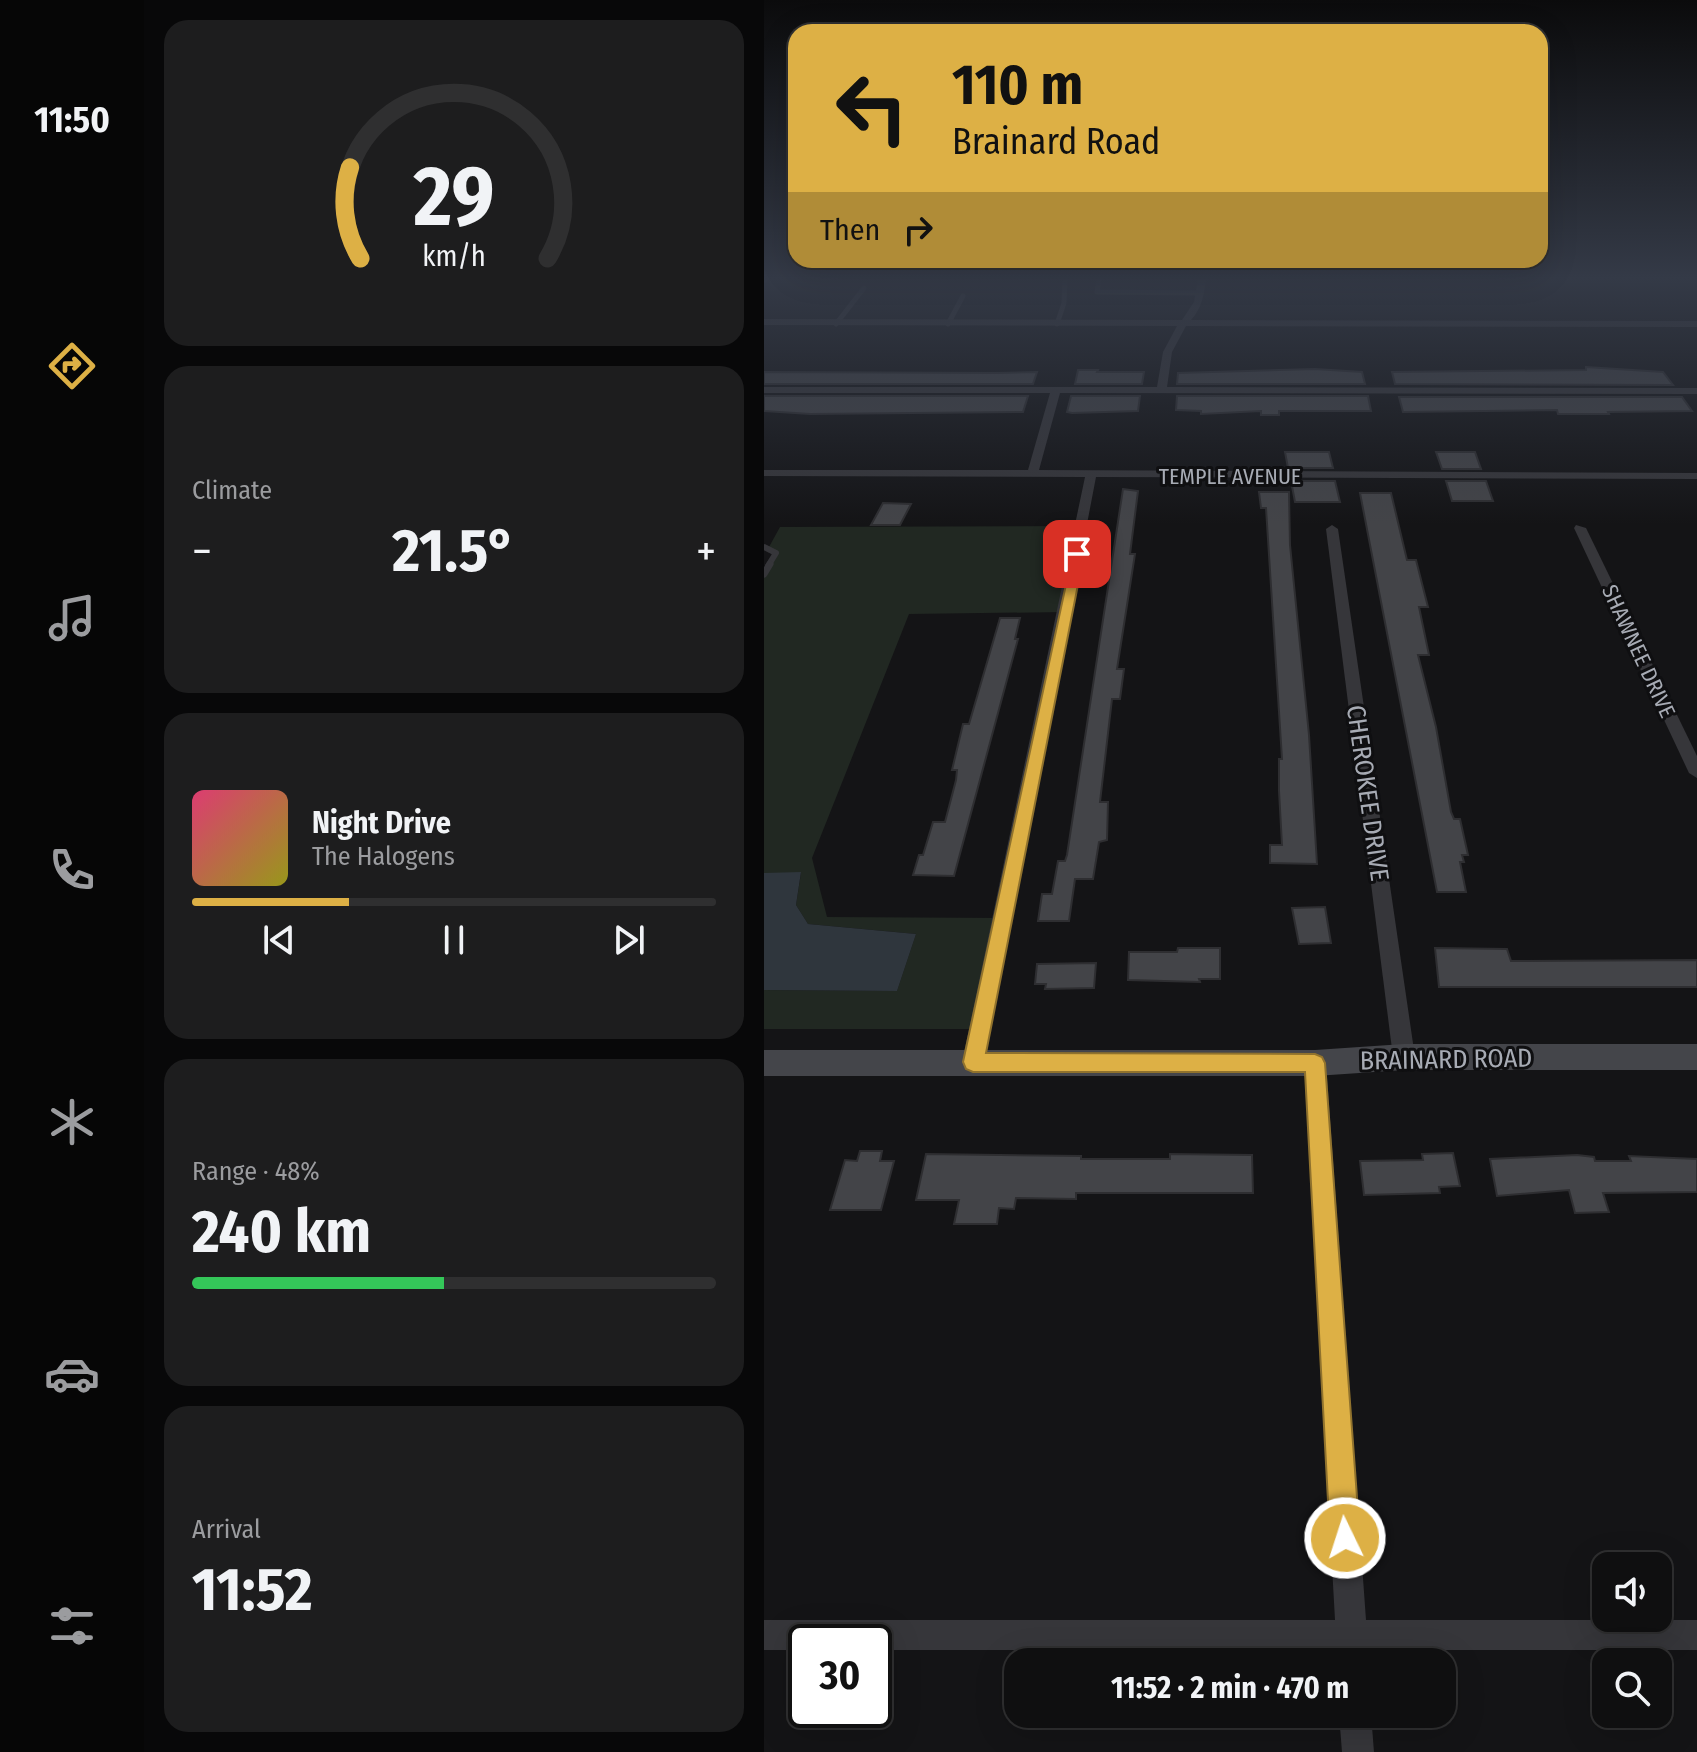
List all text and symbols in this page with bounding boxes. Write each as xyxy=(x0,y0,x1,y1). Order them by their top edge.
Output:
text: 110 m xyxy=(952,52,1083,119)
icon: left xyxy=(820,56,924,160)
text: 11:50 xyxy=(34,98,110,142)
text: Brainard Road xyxy=(952,120,1160,164)
text: 29 xyxy=(412,147,495,247)
icon: right xyxy=(896,208,940,252)
text: Then xyxy=(820,212,880,248)
text: km/h xyxy=(422,239,486,274)
icon: directions xyxy=(44,338,100,394)
street label: TEMPLE AVENUE xyxy=(1159,463,1301,490)
text: Climate xyxy=(192,475,272,506)
text: 21.5° xyxy=(392,515,516,587)
pin xyxy=(1043,520,1111,588)
text: − xyxy=(192,525,212,578)
text: + xyxy=(696,525,716,578)
icon: arrive xyxy=(1055,532,1099,576)
street label: SHAWNEE DRIVE xyxy=(1596,580,1681,722)
icon: music xyxy=(44,590,100,646)
street label: CHEROKEE DRIVE xyxy=(1340,703,1395,883)
text: Night Drive xyxy=(312,805,451,841)
text: The Halogens xyxy=(312,841,455,872)
icon: phone xyxy=(44,842,100,898)
icon: previous xyxy=(257,918,301,962)
icon: pause xyxy=(432,918,476,962)
icon: next xyxy=(607,918,651,962)
street label: BRAINARD ROAD xyxy=(1359,1042,1533,1077)
icon: climate xyxy=(44,1094,100,1150)
text: Range · 48% xyxy=(192,1156,320,1187)
text: 240 km xyxy=(192,1196,371,1268)
icon: car xyxy=(44,1346,100,1402)
position arrow xyxy=(1303,1496,1387,1580)
text: Arrival xyxy=(192,1514,261,1545)
map controls xyxy=(1592,1552,1672,1728)
button: sound xyxy=(1592,1552,1672,1632)
text: 11:52 xyxy=(192,1554,312,1626)
icon: filters xyxy=(44,1598,100,1654)
speed limit sign: 30 xyxy=(788,1624,892,1728)
button: search xyxy=(1592,1648,1672,1728)
text: 11:52 · 2 min · 470 m xyxy=(1111,1670,1349,1706)

